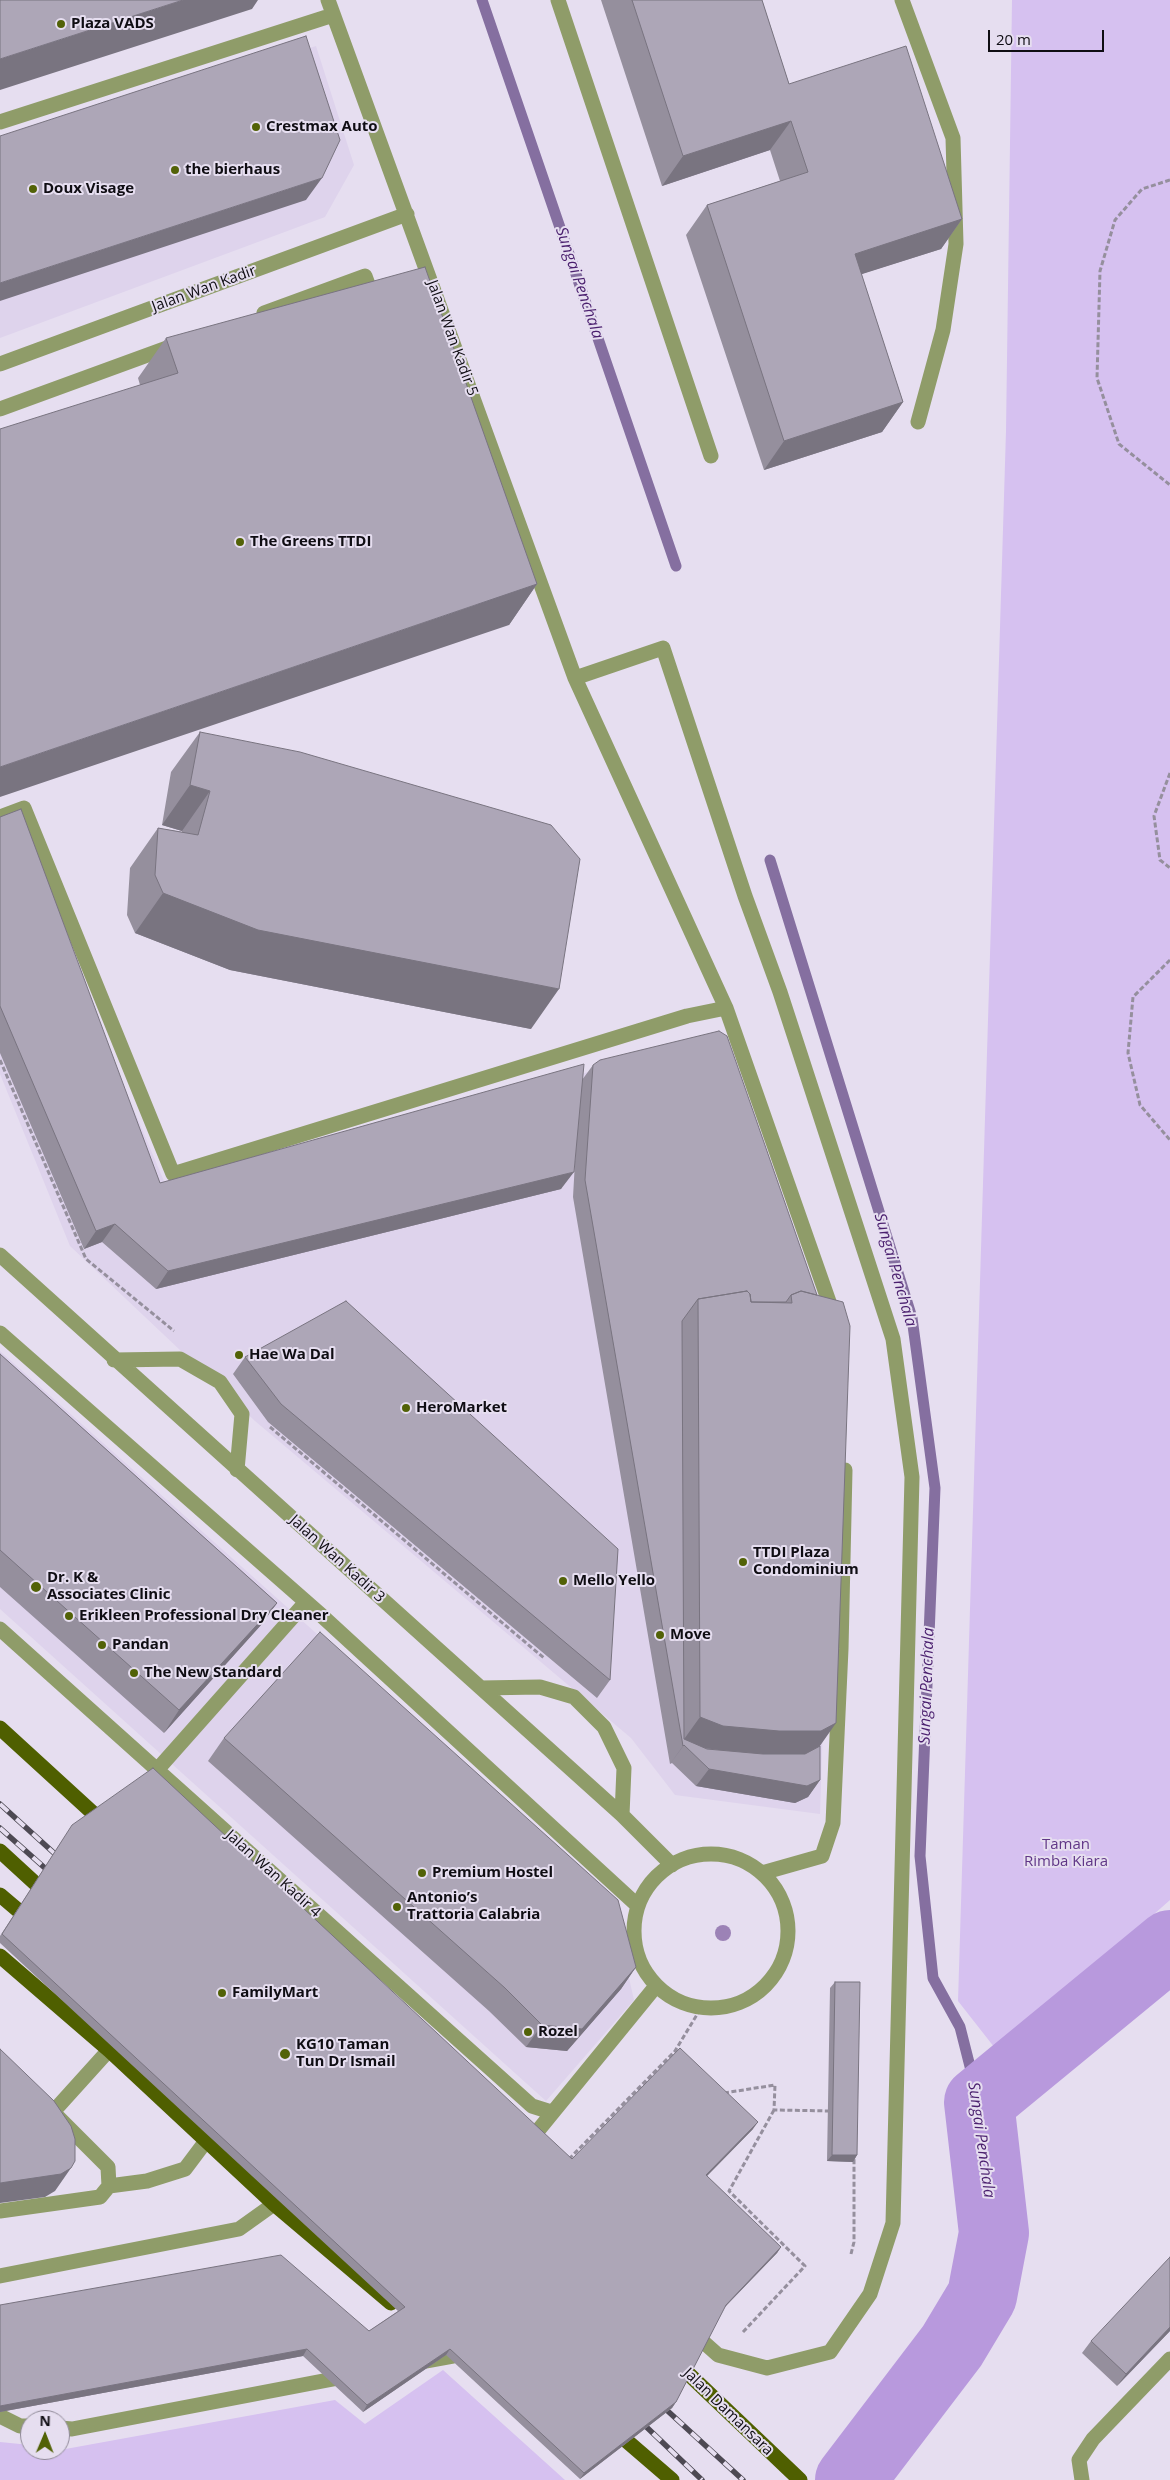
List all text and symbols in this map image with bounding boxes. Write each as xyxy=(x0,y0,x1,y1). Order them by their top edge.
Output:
place label: Plaza VADS xyxy=(71,15,154,33)
marker: Plaza VADS xyxy=(55,18,67,30)
scale bar xyxy=(990,20,1106,52)
text: 20 m xyxy=(996,29,1031,49)
place label: Crestmax Auto xyxy=(266,118,378,136)
marker: Crestmax Auto xyxy=(250,121,262,133)
place label: the bierhaus xyxy=(185,161,280,179)
marker: the bierhaus xyxy=(169,164,181,176)
place label: Doux Visage xyxy=(43,180,134,198)
marker: Doux Visage xyxy=(27,183,39,195)
water label: Sungai Penchala xyxy=(551,225,607,341)
street label: Jalan Wan Kadir xyxy=(149,262,259,316)
street label: Jalan Wan Kadir 5 xyxy=(423,278,481,398)
place label: The Greens TTDI xyxy=(250,533,371,551)
marker: The Greens TTDI xyxy=(234,536,246,548)
water label: Sungai Penchala xyxy=(870,1211,920,1329)
place label: Hae Wa Dal xyxy=(249,1346,334,1364)
marker: Hae Wa Dal xyxy=(233,1349,245,1361)
place label: HeroMarket xyxy=(416,1399,507,1417)
marker: HeroMarket xyxy=(400,1402,412,1414)
street label: Jalan Wan Kadir 3 xyxy=(286,1512,388,1606)
place label: TTDI Plaza Condominium xyxy=(753,1544,859,1579)
marker: TTDI Plaza Condominium xyxy=(737,1556,749,1568)
place label: Dr. K & Associates Clinic xyxy=(47,1569,170,1604)
place label: Mello Yello xyxy=(573,1572,655,1590)
marker: Mello Yello xyxy=(557,1575,569,1587)
marker: Dr. K & Associates Clinic xyxy=(29,1580,43,1594)
place label: Erikleen Professional Dry Cleaner xyxy=(79,1607,328,1625)
marker: Erikleen Professional Dry Cleaner xyxy=(63,1610,75,1622)
place label: Move xyxy=(670,1626,711,1644)
water label: Sungai Penchala xyxy=(915,1627,939,1745)
marker: Move xyxy=(654,1629,666,1641)
place label: Pandan xyxy=(112,1636,169,1654)
marker: Pandan xyxy=(96,1639,108,1651)
place label: The New Standard xyxy=(144,1664,282,1682)
marker: The New Standard xyxy=(128,1667,140,1679)
street label: Jalan Wan Kadir 4 xyxy=(222,1827,324,1921)
park label: Taman Rimba Kiara xyxy=(1024,1836,1108,1871)
place label: Premium Hostel xyxy=(432,1864,553,1882)
marker: Premium Hostel xyxy=(416,1867,428,1879)
place label: Antonio’s Trattoria Calabria xyxy=(407,1889,540,1924)
marker: Antonio’s Trattoria Calabria xyxy=(391,1901,403,1913)
place label: FamilyMart xyxy=(232,1984,318,2002)
marker: FamilyMart xyxy=(216,1987,228,1999)
place label: Rozel xyxy=(538,2023,578,2041)
marker: Rozel xyxy=(522,2026,534,2038)
place label: KG10 Taman Tun Dr Ismail xyxy=(296,2036,395,2071)
marker: KG10 Taman Tun Dr Ismail xyxy=(278,2047,292,2061)
water label: Sungai Penchala xyxy=(963,2081,999,2199)
street label: Jalan Damansara xyxy=(679,2364,777,2460)
north arrow xyxy=(20,2410,70,2460)
text: N xyxy=(39,2411,51,2430)

